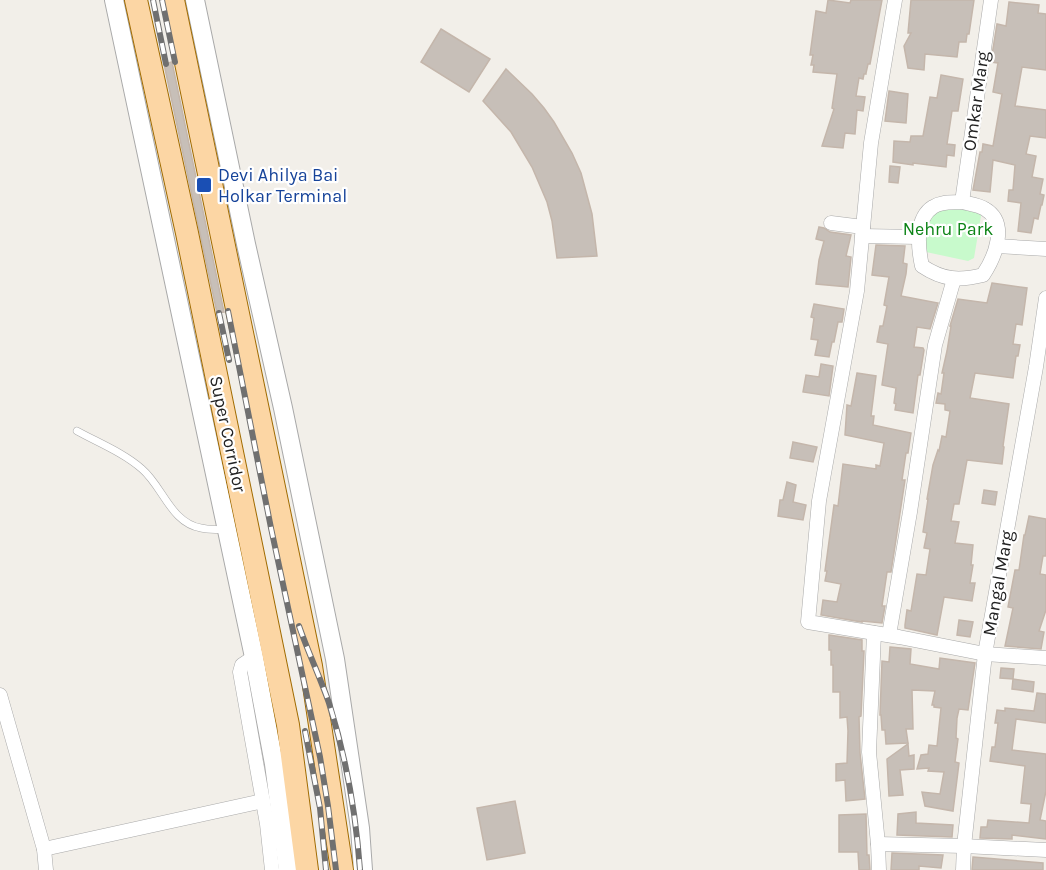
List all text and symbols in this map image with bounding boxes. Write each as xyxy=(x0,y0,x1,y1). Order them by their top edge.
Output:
street label: Omkar Marg xyxy=(958,50,994,152)
place label: Devi Ahilya Bai Holkar Terminal xyxy=(218,164,347,207)
marker: Devi Ahilya Bai Holkar Terminal xyxy=(195,176,213,194)
park label: Nehru Park xyxy=(903,218,993,240)
street label: Super Corridor xyxy=(205,374,251,495)
street label: Mangal Marg xyxy=(978,528,1018,638)

